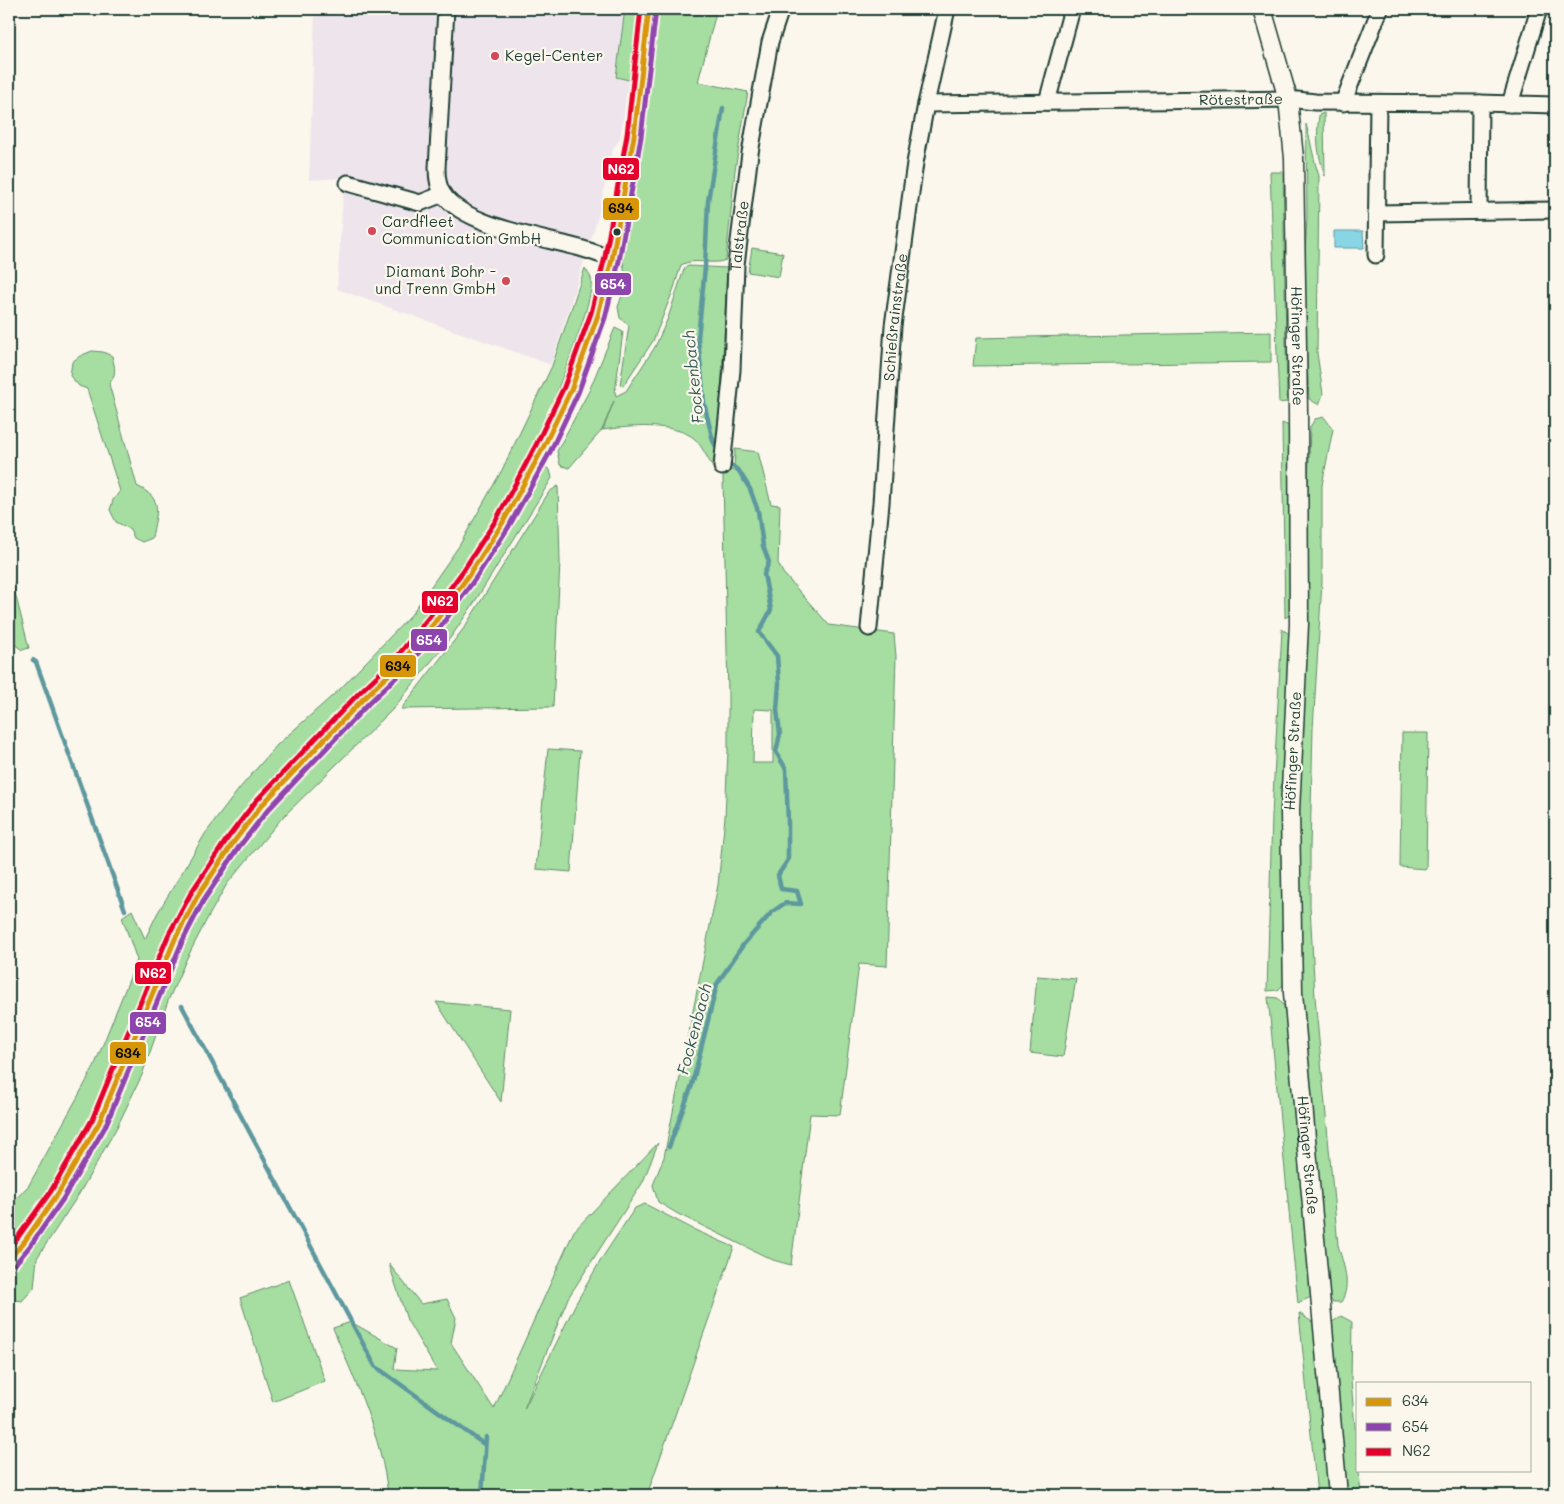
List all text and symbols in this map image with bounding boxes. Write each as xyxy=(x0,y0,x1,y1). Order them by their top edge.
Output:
place label: Kegel-Center xyxy=(505,45,603,65)
marker: Kegel-Center xyxy=(489,50,501,62)
street label: Rötestraße xyxy=(1199,88,1283,109)
line badge: N62 xyxy=(602,157,640,181)
text: N62 xyxy=(608,159,635,178)
line badge: 634 xyxy=(602,197,640,221)
text: 634 xyxy=(608,198,634,217)
street label: Talstraße xyxy=(725,199,753,271)
place label: Cardfleet Communication GmbH xyxy=(382,211,541,248)
marker: Cardfleet Communication GmbH xyxy=(366,225,378,237)
unlabelled marker xyxy=(612,227,622,237)
street label: Schießrainstraße xyxy=(878,252,912,382)
place label: Diamant Bohr - und Trenn GmbH xyxy=(375,261,496,298)
line badge: 654 xyxy=(594,272,632,296)
text: 654 xyxy=(600,274,626,293)
marker: Diamant Bohr - und Trenn GmbH xyxy=(500,275,512,287)
street label: Höfinger Straße xyxy=(1287,286,1309,406)
water label: Fockenbach xyxy=(677,329,708,425)
line badge: N62 xyxy=(421,590,459,614)
text: N62 xyxy=(427,591,454,610)
line badge: 654 xyxy=(410,628,448,652)
text: 654 xyxy=(416,630,442,649)
line badge: 634 xyxy=(379,654,417,678)
text: 634 xyxy=(385,656,411,675)
street label: Höfinger Straße xyxy=(1279,691,1305,811)
line badge: N62 xyxy=(134,961,172,985)
text: N62 xyxy=(140,963,167,982)
water label: Fockenbach xyxy=(671,981,716,1077)
line badge: 654 xyxy=(129,1011,167,1035)
text: 654 xyxy=(135,1012,161,1031)
line badge: 634 xyxy=(109,1041,147,1065)
text: 634 xyxy=(115,1043,141,1062)
street label: Höfinger Straße xyxy=(1293,1095,1324,1215)
legend xyxy=(1356,1382,1532,1472)
text: 634 xyxy=(1402,1390,1429,1410)
text: 654 xyxy=(1402,1416,1429,1436)
text: N62 xyxy=(1402,1440,1431,1460)

